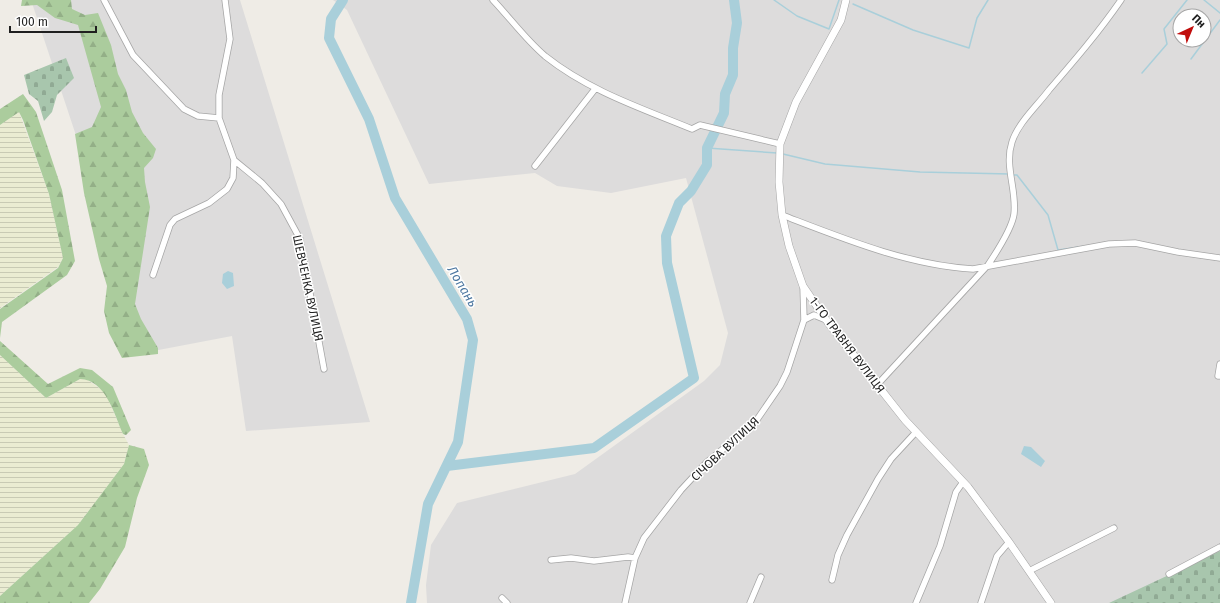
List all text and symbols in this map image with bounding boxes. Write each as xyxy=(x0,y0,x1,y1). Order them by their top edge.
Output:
scale bar xyxy=(10,8,96,34)
north arrow xyxy=(1172,8,1212,48)
text: Пн xyxy=(1189,12,1208,31)
text: 100 m xyxy=(16,15,48,29)
street label: ШЕВЧЕНКА ВУЛИЦЯ xyxy=(290,234,326,342)
water label: Лопань xyxy=(444,262,481,310)
street label: 1-ГО ТРАВНЯ ВУЛИЦЯ xyxy=(806,294,888,396)
street label: СІЧОВА ВУЛИЦЯ xyxy=(688,414,762,484)

